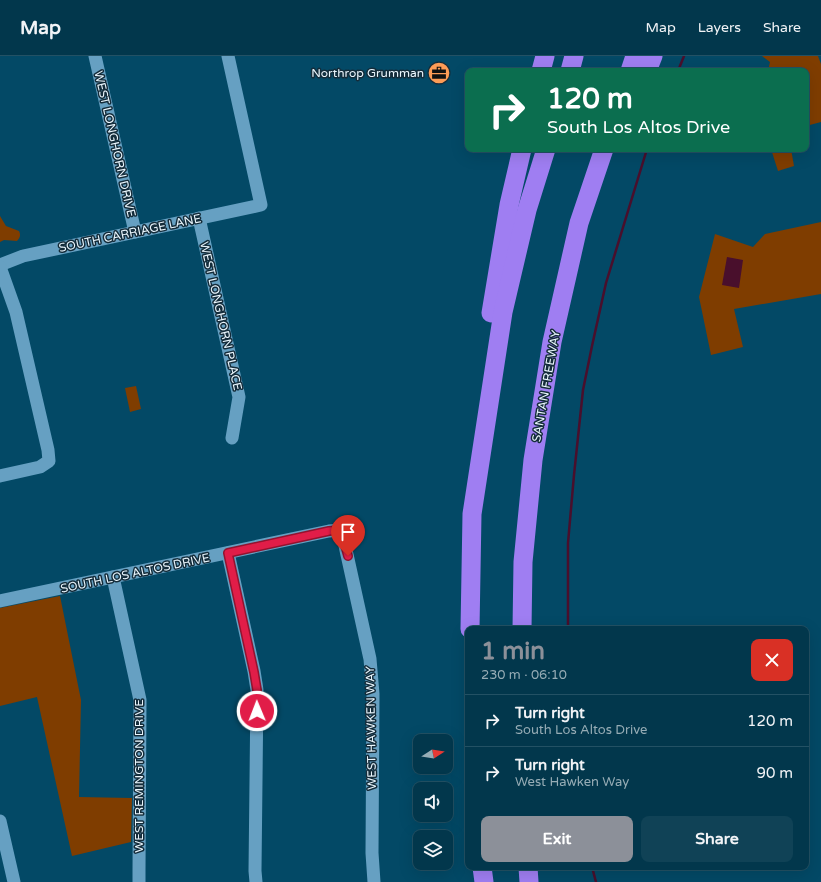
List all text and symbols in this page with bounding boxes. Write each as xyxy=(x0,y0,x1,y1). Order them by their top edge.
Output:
text: Map xyxy=(20,17,61,39)
text: Map xyxy=(646,19,676,36)
text: Layers xyxy=(698,19,741,36)
text: Share xyxy=(763,19,801,36)
office icon: Northrop Grumman xyxy=(426,60,452,86)
place label: Northrop Grumman xyxy=(311,66,424,80)
street label: WEST LONGHORN DRIVE xyxy=(91,70,139,219)
text: 120 m xyxy=(547,82,633,116)
icon: right xyxy=(481,84,533,136)
text: South Los Altos Drive xyxy=(547,116,730,138)
street label: SOUTH CARRIAGE LANE xyxy=(58,211,203,255)
street label: WEST LONGHORN PLACE xyxy=(197,240,245,392)
street label: SANTAN FREEWAY xyxy=(529,329,563,443)
pin xyxy=(331,515,365,556)
icon: arrive xyxy=(337,521,359,543)
street label: SOUTH LOS ALTOS DRIVE xyxy=(59,550,211,596)
text: 1 min xyxy=(481,637,545,666)
button: close xyxy=(751,639,793,681)
street label: WEST HAWKEN WAY xyxy=(363,666,379,790)
text: 230 m · 06:10 xyxy=(481,667,567,683)
position arrow xyxy=(236,690,278,732)
street label: WEST REMINGTON DRIVE xyxy=(132,699,146,853)
text: Turn right xyxy=(515,704,585,722)
icon: right xyxy=(481,710,503,732)
text: 120 m xyxy=(747,712,793,730)
text: South Los Altos Drive xyxy=(515,722,647,738)
north arrow xyxy=(413,734,453,774)
map controls xyxy=(413,734,453,870)
text: Turn right xyxy=(515,756,585,774)
icon: right xyxy=(481,762,503,784)
text: 90 m xyxy=(756,764,793,782)
text: West Hawken Way xyxy=(515,774,629,790)
button: sound xyxy=(413,782,453,822)
button: Exit xyxy=(481,816,633,862)
button: Share xyxy=(641,816,793,862)
button: layers xyxy=(413,830,453,870)

